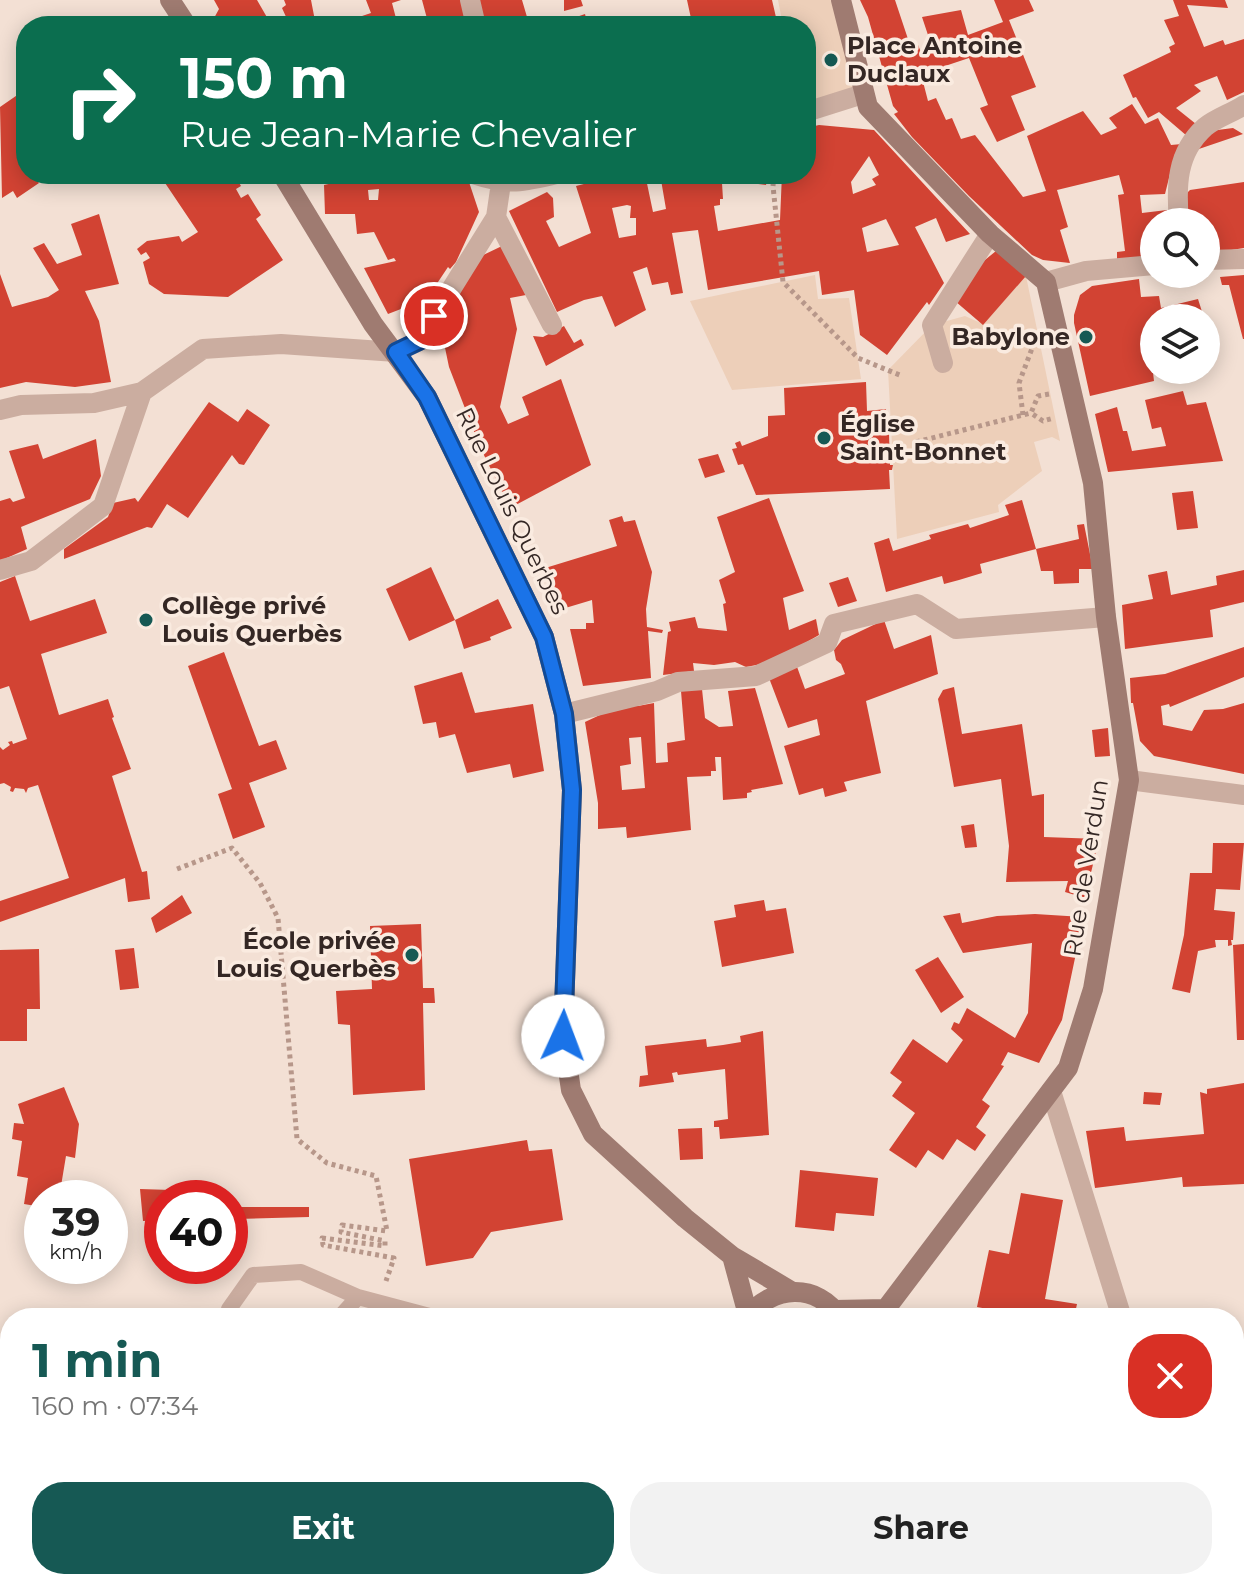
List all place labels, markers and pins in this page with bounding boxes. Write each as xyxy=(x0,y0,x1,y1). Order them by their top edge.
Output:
place label: Place Antoine Duclaux xyxy=(847,31,1022,88)
marker: Place Antoine Duclaux xyxy=(822,51,840,69)
pin xyxy=(400,282,468,350)
place label: Babylone xyxy=(952,322,1070,351)
marker: Babylone xyxy=(1077,328,1095,346)
place label: Église Saint-Bonnet xyxy=(840,409,1007,466)
marker: Église Saint-Bonnet xyxy=(815,429,833,447)
place label: Collège privé Louis Querbès xyxy=(162,591,342,648)
marker: Collège privé Louis Querbès xyxy=(137,611,155,629)
place label: École privée Louis Querbès xyxy=(216,926,396,983)
marker: École privée Louis Querbès xyxy=(403,946,421,964)

